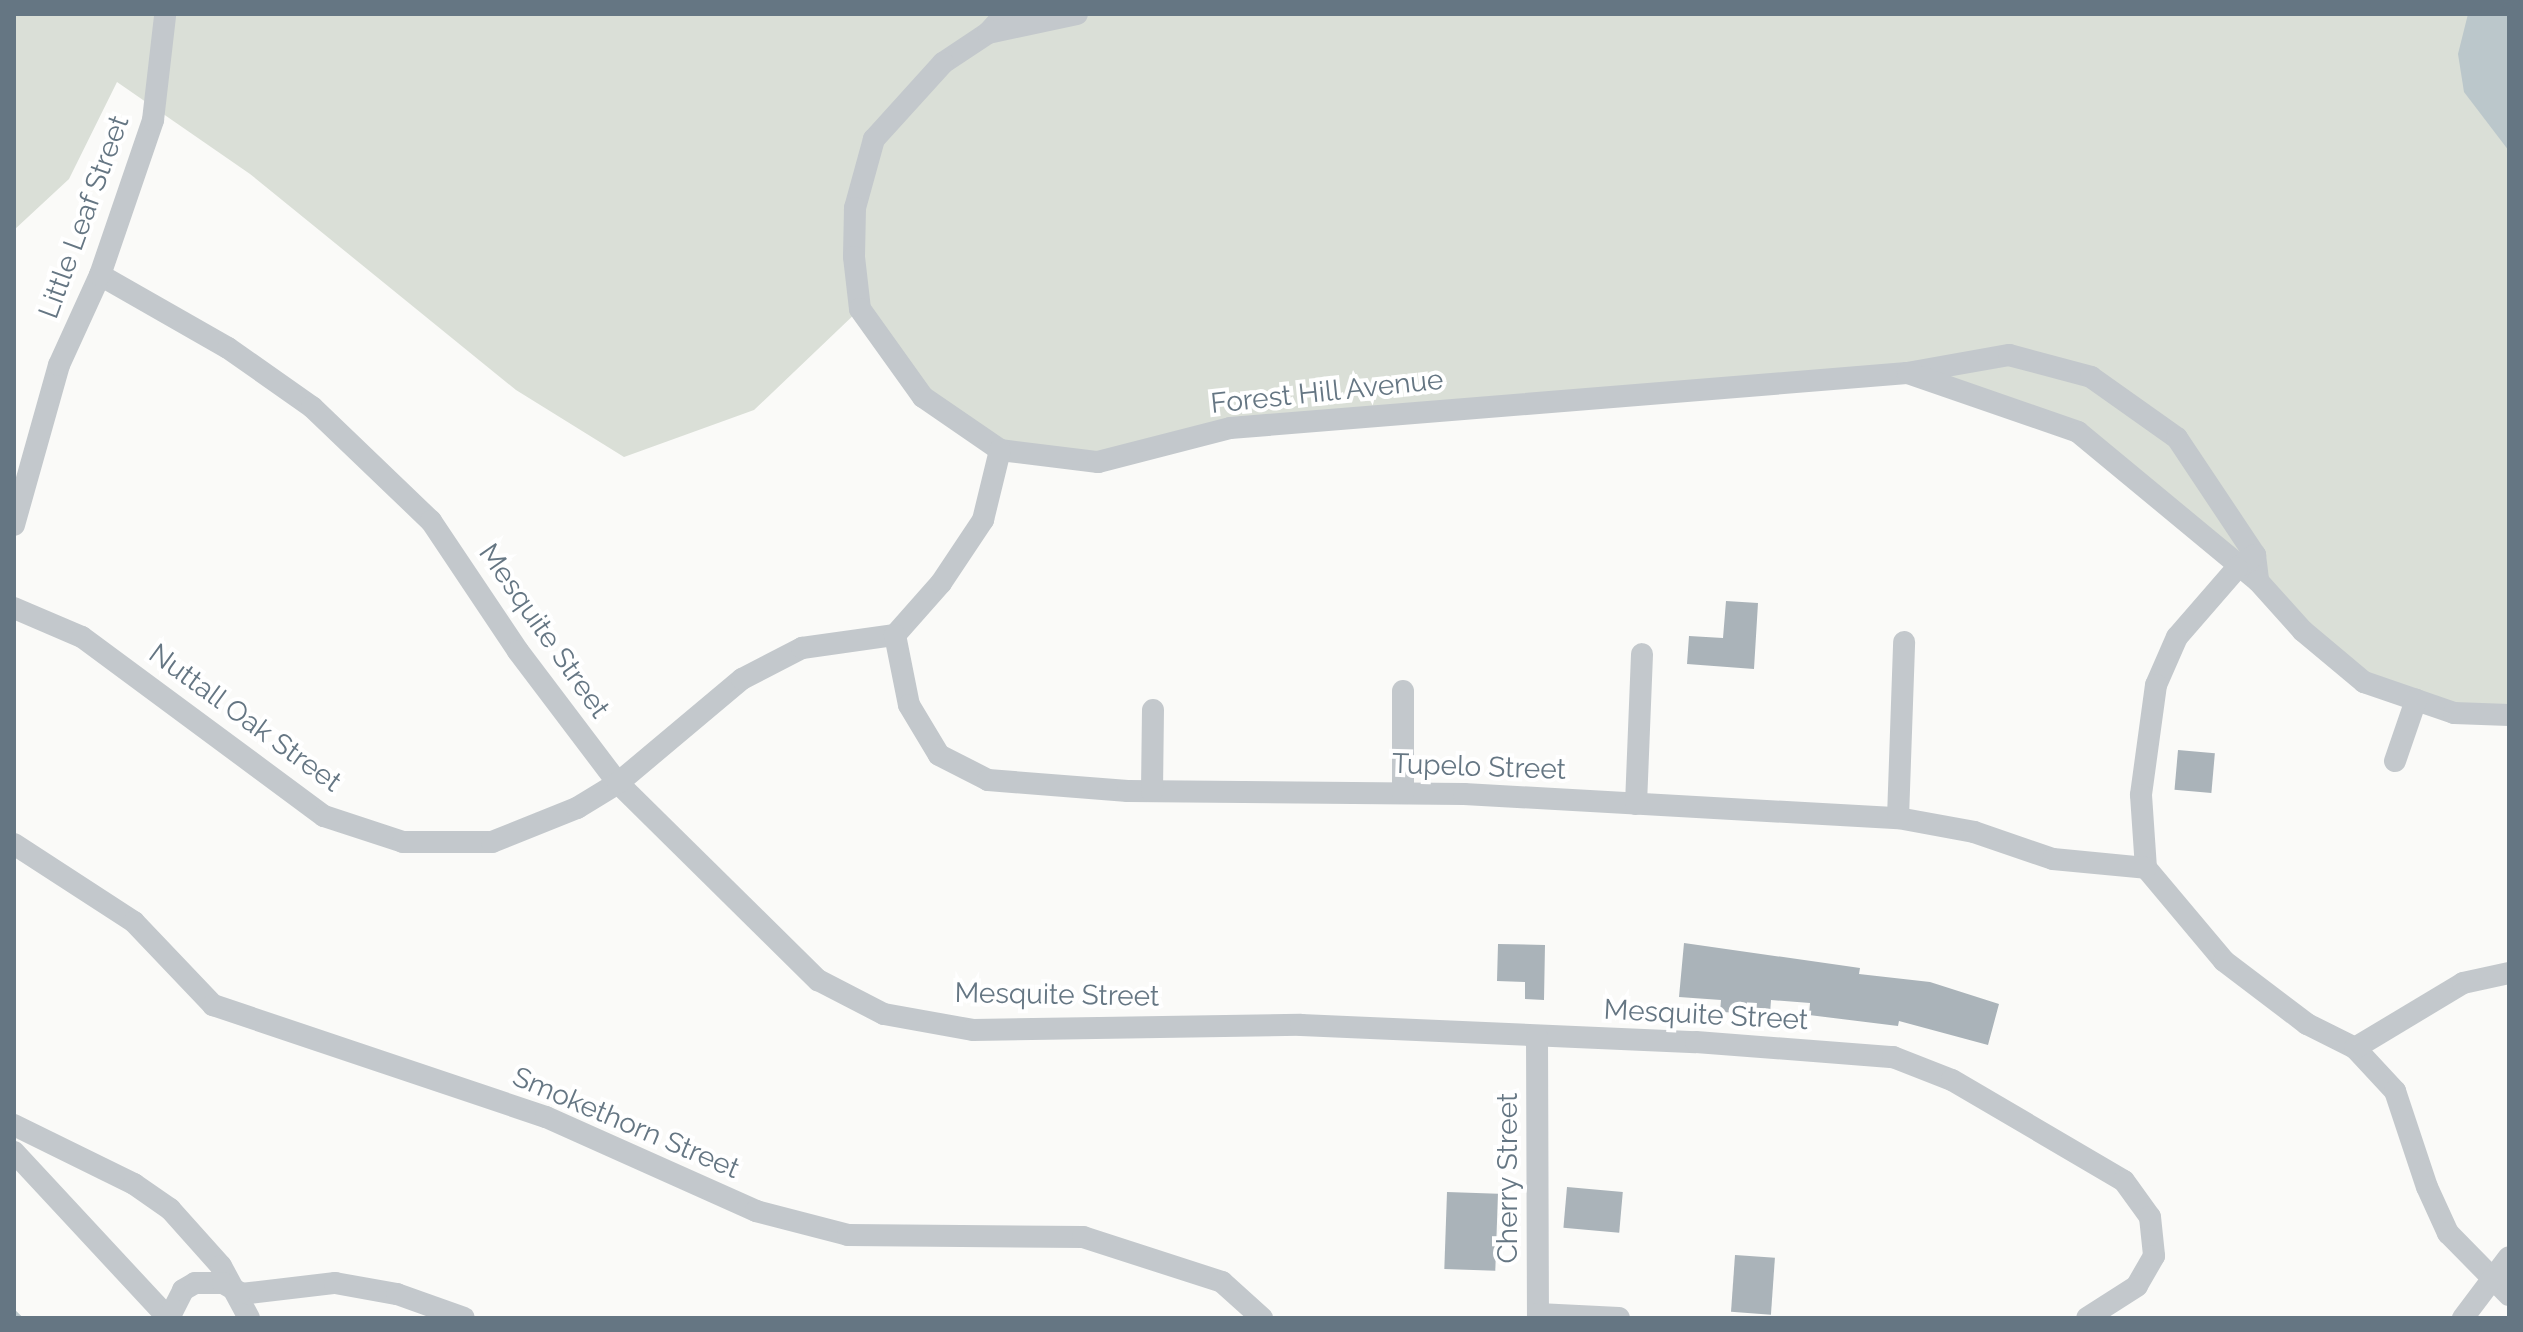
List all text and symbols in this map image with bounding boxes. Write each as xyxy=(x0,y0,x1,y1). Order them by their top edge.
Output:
street label: Little Leaf Street xyxy=(32,111,136,323)
street label: Forest Hill Avenue xyxy=(1208,363,1446,421)
street label: Mesquite Street xyxy=(472,538,616,724)
street label: Nuttall Oak Street xyxy=(142,637,348,799)
street label: Tupelo Street xyxy=(1391,747,1567,787)
street label: Mesquite Street xyxy=(954,976,1160,1014)
street label: Mesquite Street xyxy=(1603,993,1809,1037)
street label: Smokethorn Street xyxy=(508,1060,744,1186)
street label: Cherry Street xyxy=(1491,1092,1525,1264)

